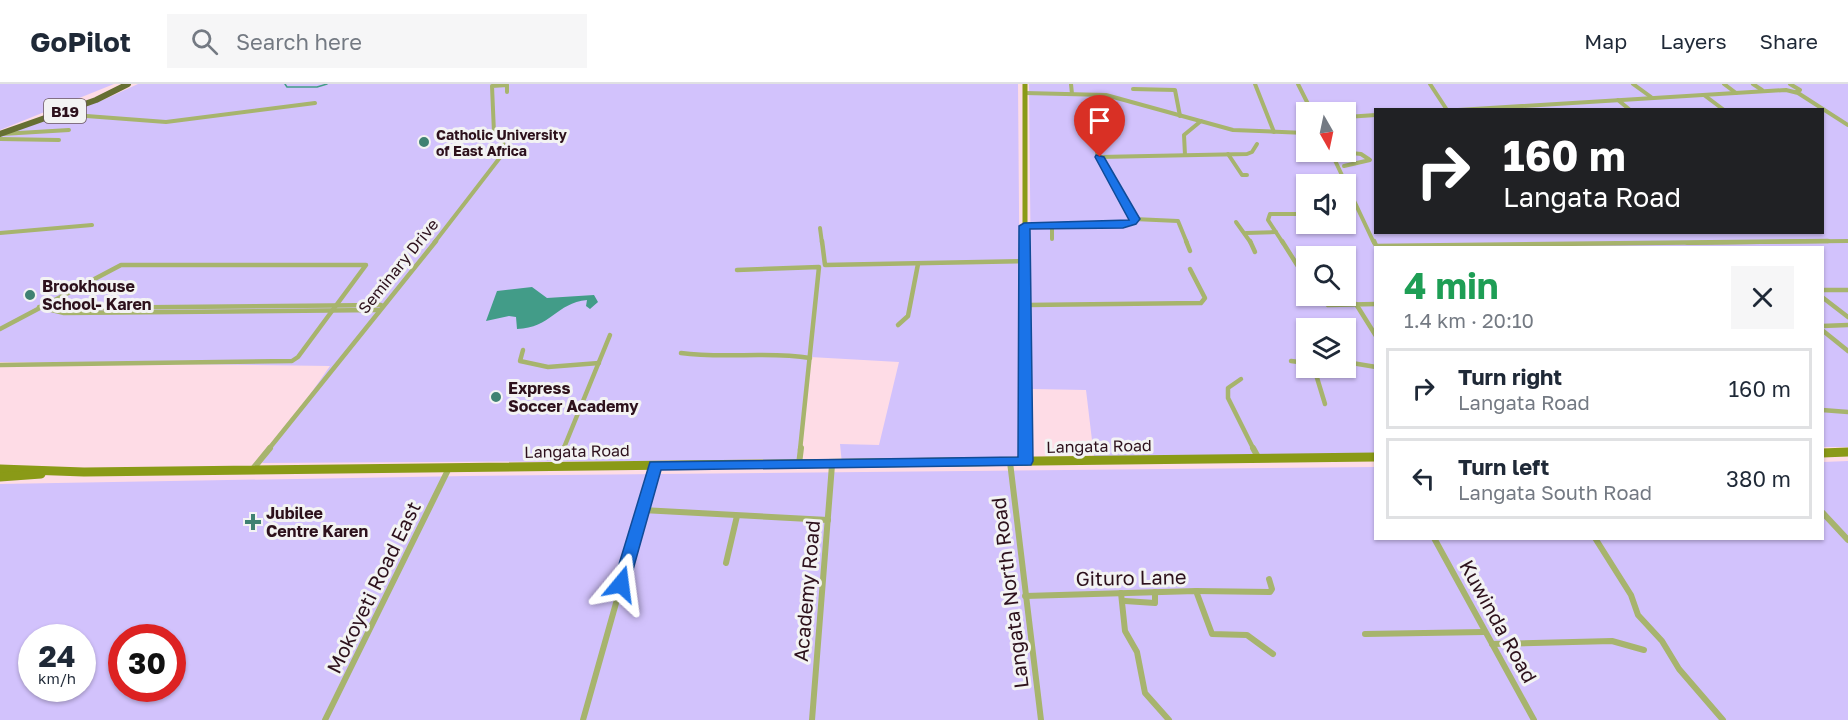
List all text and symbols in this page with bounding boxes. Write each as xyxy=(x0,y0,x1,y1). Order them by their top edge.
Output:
search box xyxy=(167,14,587,68)
text: GoPilot xyxy=(30,25,131,58)
icon: search xyxy=(188,25,221,58)
text: Search here xyxy=(236,28,362,55)
text: Map xyxy=(1584,28,1627,54)
text: Layers xyxy=(1660,28,1727,54)
text: Share xyxy=(1760,28,1818,54)
pin xyxy=(1074,95,1125,157)
road number: B19 xyxy=(44,99,86,123)
north arrow xyxy=(1296,102,1356,162)
map controls xyxy=(1296,102,1356,378)
icon: arrive xyxy=(1083,104,1116,137)
place label: Catholic University of East Africa xyxy=(436,126,567,159)
text: 160 m xyxy=(1503,130,1626,180)
icon: right xyxy=(1404,132,1482,210)
marker: Catholic University of East Africa xyxy=(417,135,431,149)
button: sound xyxy=(1296,174,1356,234)
text: Langata Road xyxy=(1503,181,1681,213)
street label: Seminary Drive xyxy=(354,215,442,317)
button: search xyxy=(1296,246,1356,306)
text: 4 min xyxy=(1404,264,1499,307)
button: close xyxy=(1731,266,1794,329)
place label: Brookhouse School- Karen xyxy=(42,276,152,314)
marker: Brookhouse School- Karen xyxy=(23,288,37,302)
text: 1.4 km · 20:10 xyxy=(1404,308,1534,332)
button: layers xyxy=(1296,318,1356,378)
text: Turn right xyxy=(1458,363,1562,390)
icon: right xyxy=(1407,372,1440,405)
text: 160 m xyxy=(1728,375,1791,402)
place label: Express Soccer Academy xyxy=(508,378,639,416)
marker: Express Soccer Academy xyxy=(489,390,503,404)
text: Langata Road xyxy=(1458,390,1590,414)
street label: Langata Road xyxy=(1046,435,1152,457)
street label: Langata Road xyxy=(524,440,630,462)
text: Turn left xyxy=(1458,453,1549,480)
icon: left xyxy=(1407,462,1440,495)
text: 380 m xyxy=(1726,465,1791,492)
text: Langata South Road xyxy=(1458,480,1652,504)
street label: Langata North Road xyxy=(985,496,1033,690)
street label: Mokoyeti Road East xyxy=(321,497,425,677)
place label: Jubilee Centre Karen xyxy=(266,503,368,541)
marker: Jubilee Centre Karen xyxy=(244,513,262,531)
street label: Academy Road xyxy=(788,519,824,663)
position arrow xyxy=(589,552,653,616)
street label: Kuwinda Road xyxy=(1455,555,1543,687)
street label: Gituro Lane xyxy=(1075,564,1187,590)
speed limit sign: 30 xyxy=(108,624,186,702)
text: 24 xyxy=(38,638,76,674)
text: km/h xyxy=(38,669,76,687)

